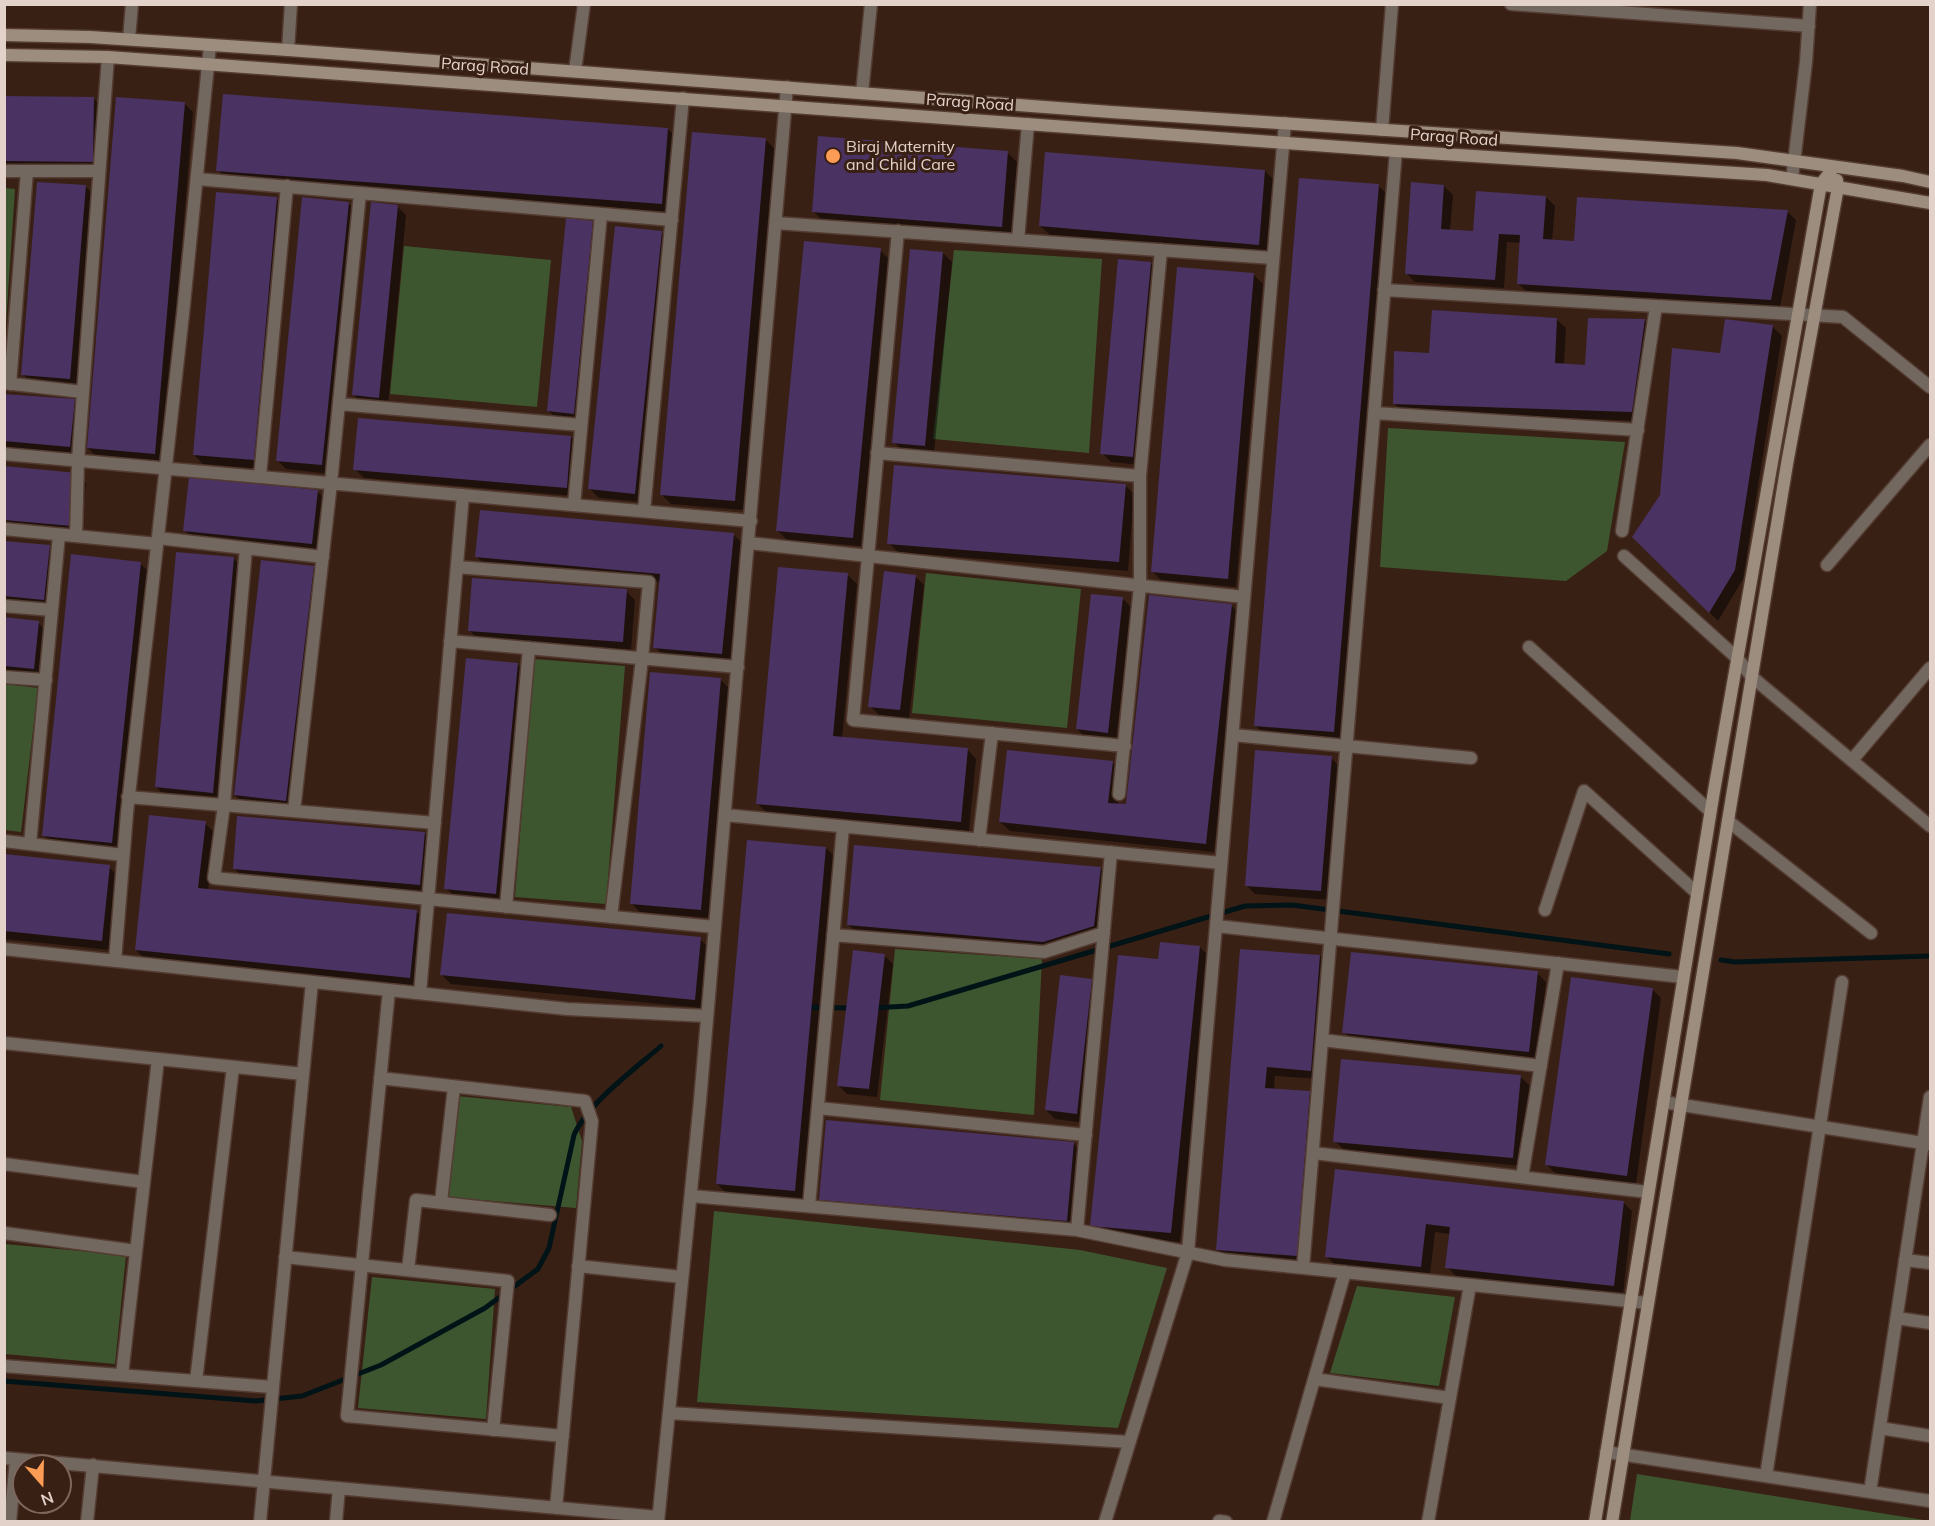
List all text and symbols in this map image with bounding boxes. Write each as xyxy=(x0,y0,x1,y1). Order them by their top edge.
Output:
street label: Parag Road xyxy=(440,54,530,80)
street label: Parag Road xyxy=(925,90,1015,116)
street label: Parag Road xyxy=(1409,125,1499,151)
place label: Biraj Maternity and Child Care xyxy=(846,137,955,175)
marker: Biraj Maternity and Child Care xyxy=(824,147,842,165)
north arrow xyxy=(12,1454,72,1514)
text: N xyxy=(38,1488,57,1511)

